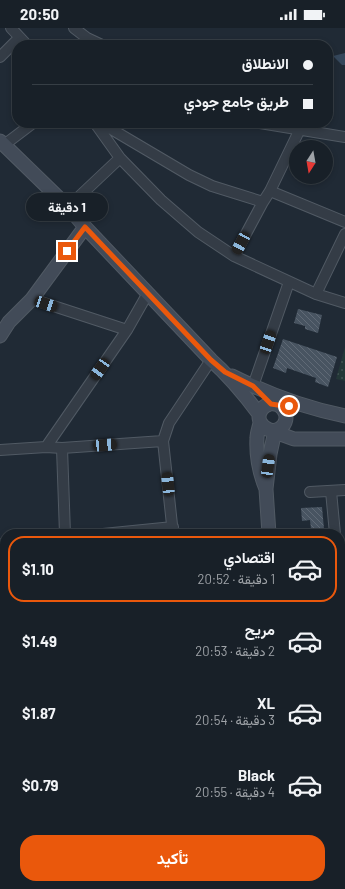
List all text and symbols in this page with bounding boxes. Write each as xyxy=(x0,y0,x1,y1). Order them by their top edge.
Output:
text: 20:50 xyxy=(20,5,59,23)
text: الانطلاق xyxy=(242,54,289,72)
text: طريق جامع جودي xyxy=(184,92,289,110)
north arrow xyxy=(289,140,333,184)
map controls xyxy=(289,140,333,184)
callout: 1 دقيقة xyxy=(26,193,108,221)
text: 1 دقيقة xyxy=(48,199,86,215)
car xyxy=(230,230,252,256)
route end xyxy=(58,242,76,260)
car xyxy=(33,295,59,313)
car xyxy=(258,329,278,355)
car xyxy=(88,356,112,382)
route start xyxy=(280,397,298,415)
car xyxy=(93,438,117,452)
car xyxy=(260,453,276,479)
car xyxy=(161,471,175,497)
text: اقتصادي xyxy=(223,548,275,566)
icon: car xyxy=(287,551,323,587)
text: $1.10 xyxy=(22,560,54,578)
text: 1 دقيقة · 20:52 xyxy=(197,571,275,587)
text: مريح xyxy=(245,620,275,638)
icon: car xyxy=(287,623,323,659)
text: $1.49 xyxy=(22,632,57,650)
text: 2 دقيقة · 20:53 xyxy=(195,643,275,659)
text: XL xyxy=(257,694,275,712)
icon: car xyxy=(287,695,323,731)
text: $1.87 xyxy=(22,704,56,722)
text: 3 دقيقة · 20:54 xyxy=(195,712,275,728)
text: Black xyxy=(238,766,275,784)
icon: car xyxy=(287,767,323,803)
text: $0.79 xyxy=(22,776,59,794)
text: 4 دقيقة · 20:55 xyxy=(195,784,275,800)
button: تأكيد xyxy=(20,835,325,881)

